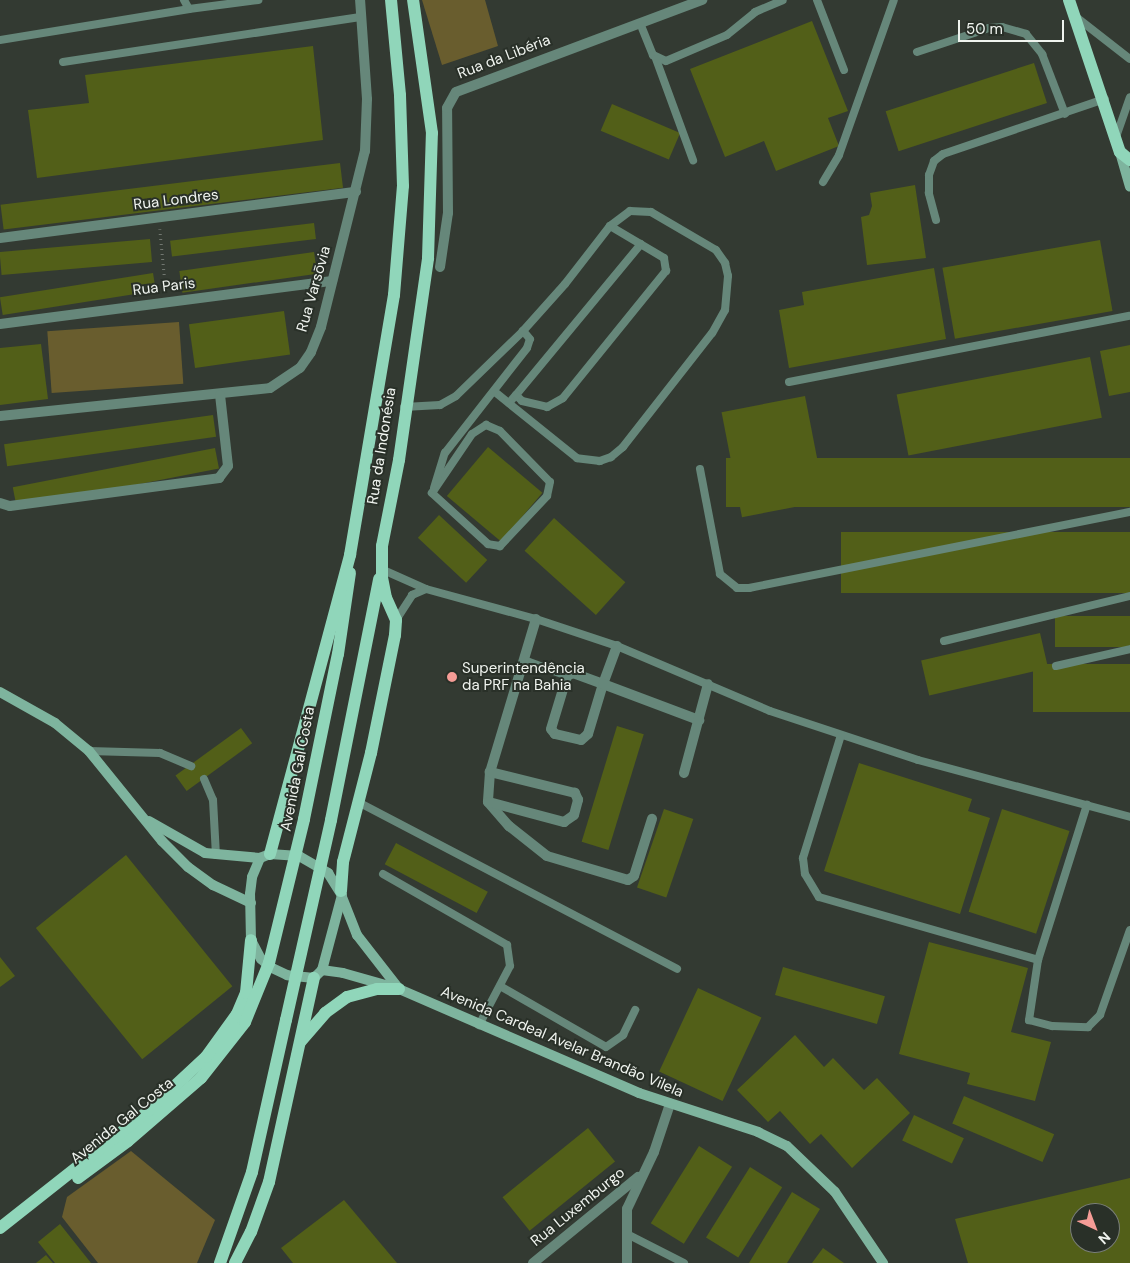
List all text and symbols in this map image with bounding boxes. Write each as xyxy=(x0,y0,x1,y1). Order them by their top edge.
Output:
scale bar xyxy=(960,10,1066,42)
text: 50 m xyxy=(966,19,1003,39)
street label: Rua da Libéria xyxy=(455,31,553,83)
street label: Rua Londres xyxy=(132,186,220,214)
street label: Rua Varsōvia xyxy=(293,244,335,334)
street label: Rua Paris xyxy=(132,274,196,300)
street label: Rua da Indonésia xyxy=(364,386,400,506)
place label: Superintendência da PRF na Bahia xyxy=(462,659,585,694)
marker: Superintendência da PRF na Bahia xyxy=(446,671,458,683)
street label: Avenida Gal Costa xyxy=(277,705,319,833)
street label: Avenida Cardeal Avelar Brandão Vilela xyxy=(438,983,686,1101)
street label: Avenida Gal Costa xyxy=(67,1074,177,1168)
street label: Rua Luxemburgo xyxy=(527,1164,629,1250)
north arrow xyxy=(1070,1203,1120,1253)
text: N xyxy=(1095,1228,1114,1248)

